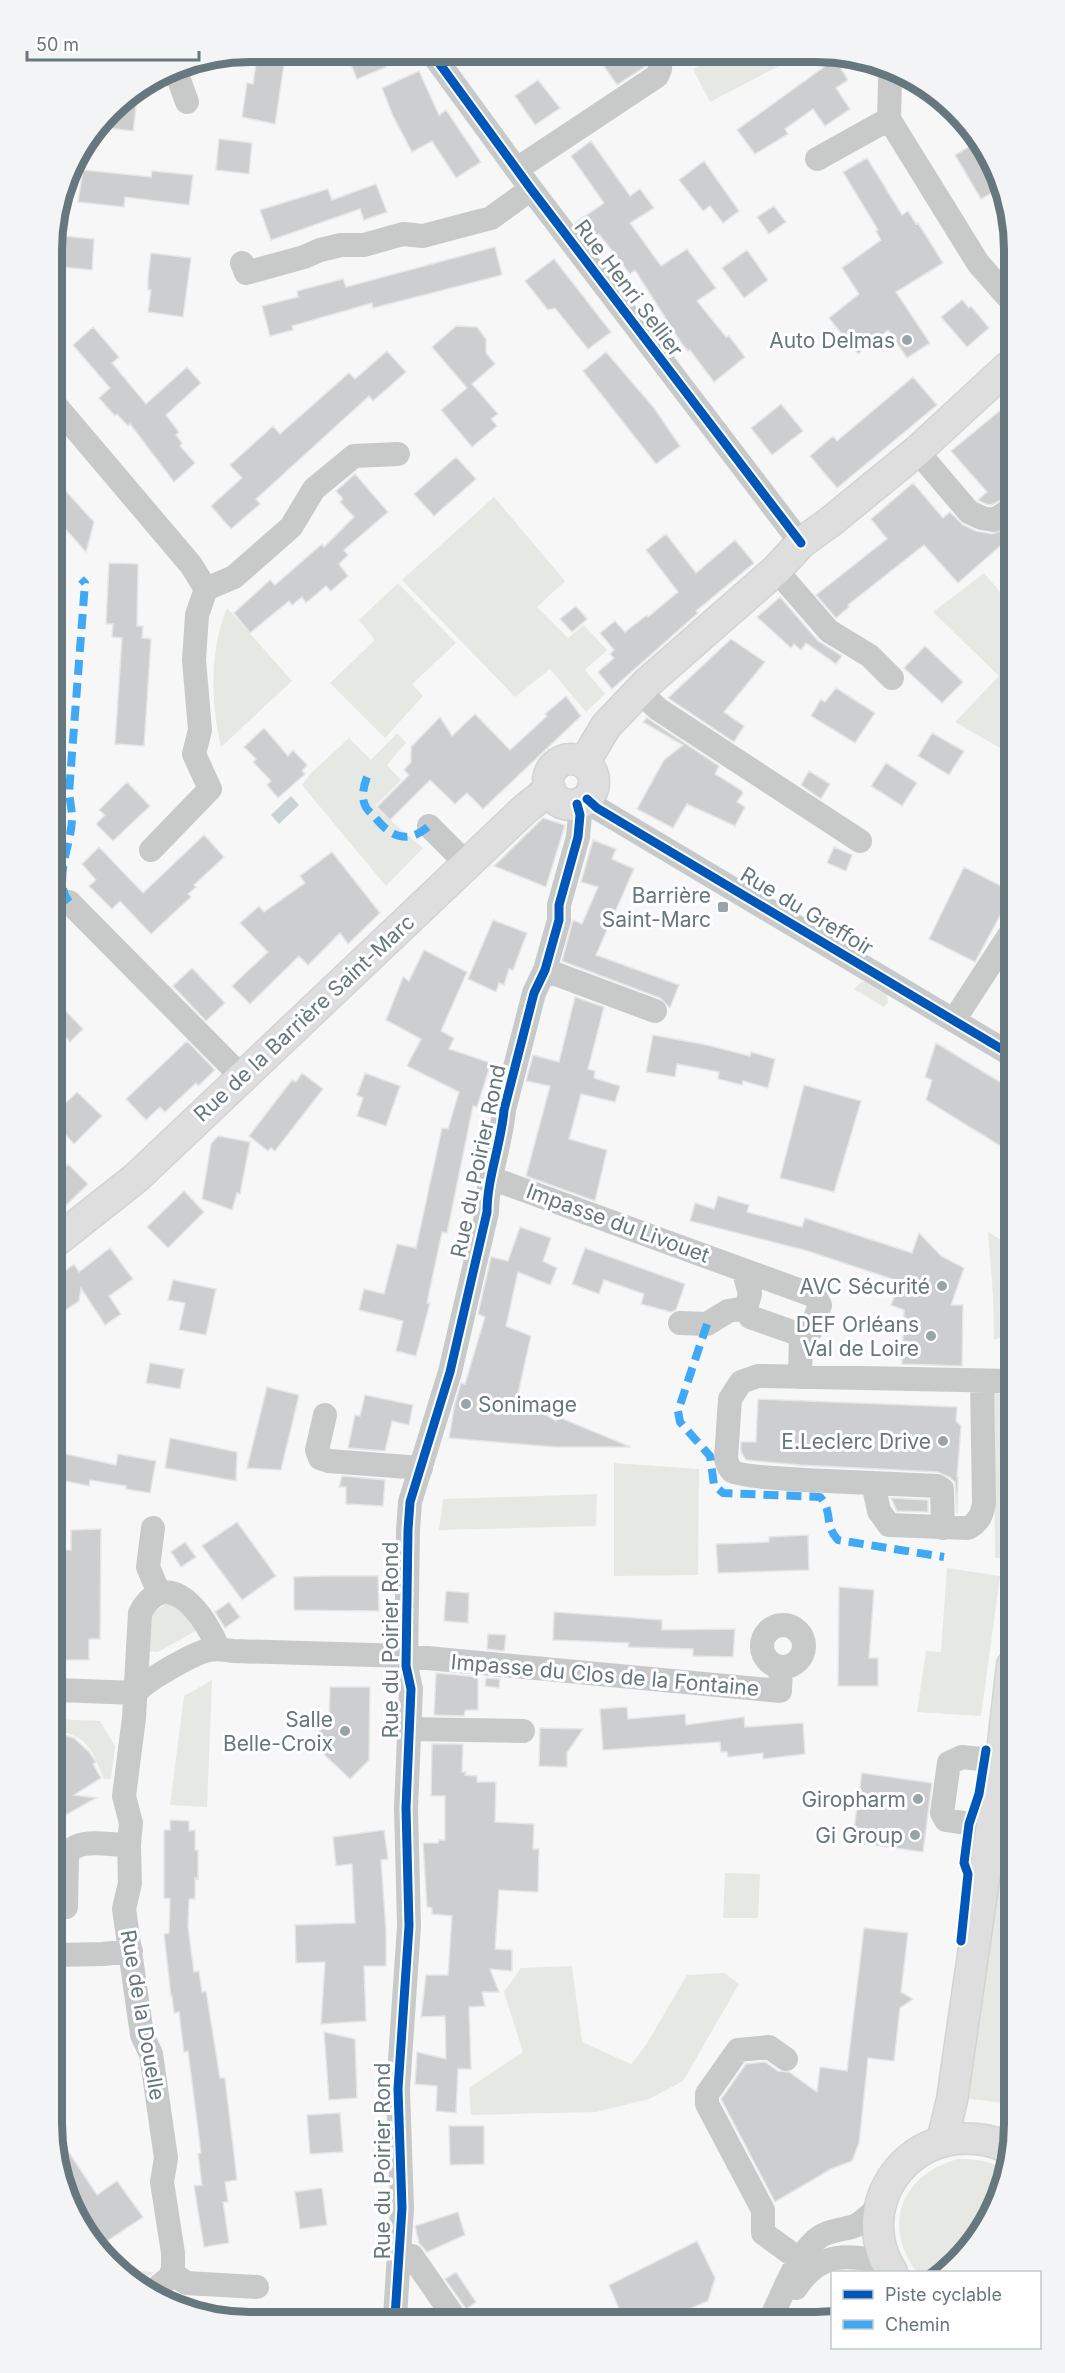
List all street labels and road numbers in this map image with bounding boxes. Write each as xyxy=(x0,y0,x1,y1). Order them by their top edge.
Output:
street label: Rue Henri Sellier xyxy=(569,215,689,361)
street label: Rue du Greffoir xyxy=(736,862,878,960)
street label: Rue de la Barrière Saint-Marc xyxy=(189,909,419,1127)
street label: Rue du Poirier Rond xyxy=(445,1062,511,1260)
street label: Impasse du Livouet xyxy=(523,1178,713,1268)
street label: Rue du Poirier Rond xyxy=(378,1542,403,1738)
street label: Impasse du Clos de la Fontaine xyxy=(450,1649,760,1701)
street label: Rue de la Douelle xyxy=(116,1928,170,2102)
street label: Rue du Poirier Rond xyxy=(370,2063,395,2259)

